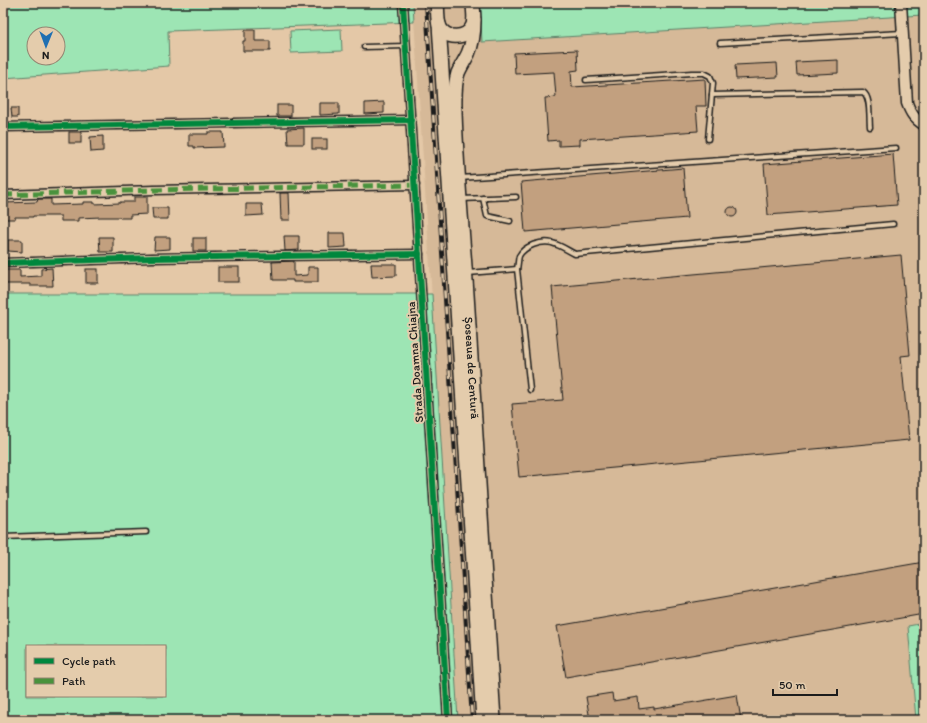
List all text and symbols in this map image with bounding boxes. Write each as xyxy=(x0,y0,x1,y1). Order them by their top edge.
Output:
north arrow xyxy=(26,26,66,66)
text: N xyxy=(42,49,50,62)
street label: Strada Doamna Chiajna xyxy=(404,301,426,423)
street label: Șoseaua de Centură xyxy=(461,316,482,420)
legend xyxy=(26,645,166,697)
text: Cycle path xyxy=(62,654,116,668)
scale bar xyxy=(773,671,837,697)
text: Path xyxy=(62,674,85,688)
text: 50 m xyxy=(779,678,805,692)

